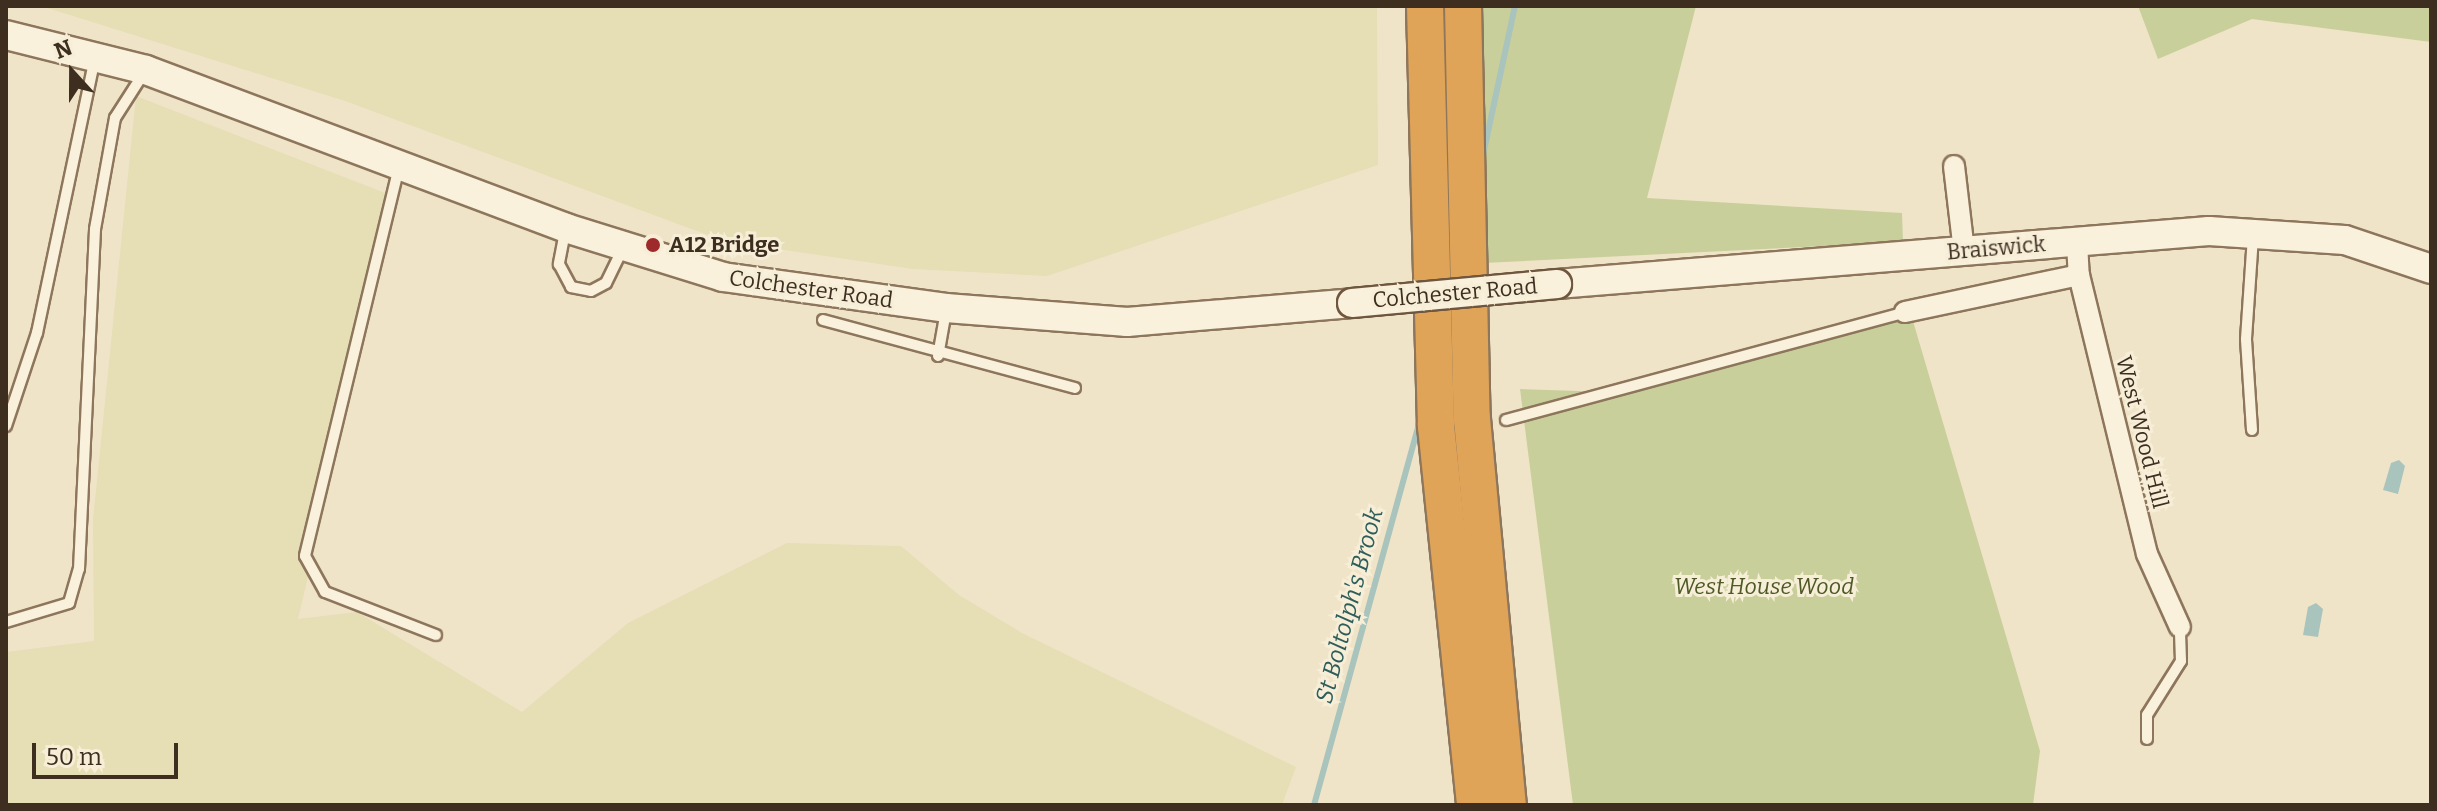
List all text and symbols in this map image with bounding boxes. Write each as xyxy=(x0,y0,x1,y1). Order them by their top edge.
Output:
north arrow xyxy=(32,32,112,112)
text: N xyxy=(50,33,76,65)
street label: Braiswick xyxy=(1946,231,2046,265)
place label: A12 Bridge xyxy=(669,232,779,258)
marker: A12 Bridge xyxy=(644,236,662,254)
street label: Colchester Road xyxy=(727,264,895,314)
street label: Colchester Road xyxy=(1372,273,1538,313)
street label: West Wood Hill xyxy=(2110,353,2174,511)
water label: St Boltolph's Brook xyxy=(1310,505,1390,707)
park label: West House Wood xyxy=(1674,574,1854,600)
scale bar xyxy=(36,727,182,777)
text: 50 m xyxy=(46,743,102,771)

